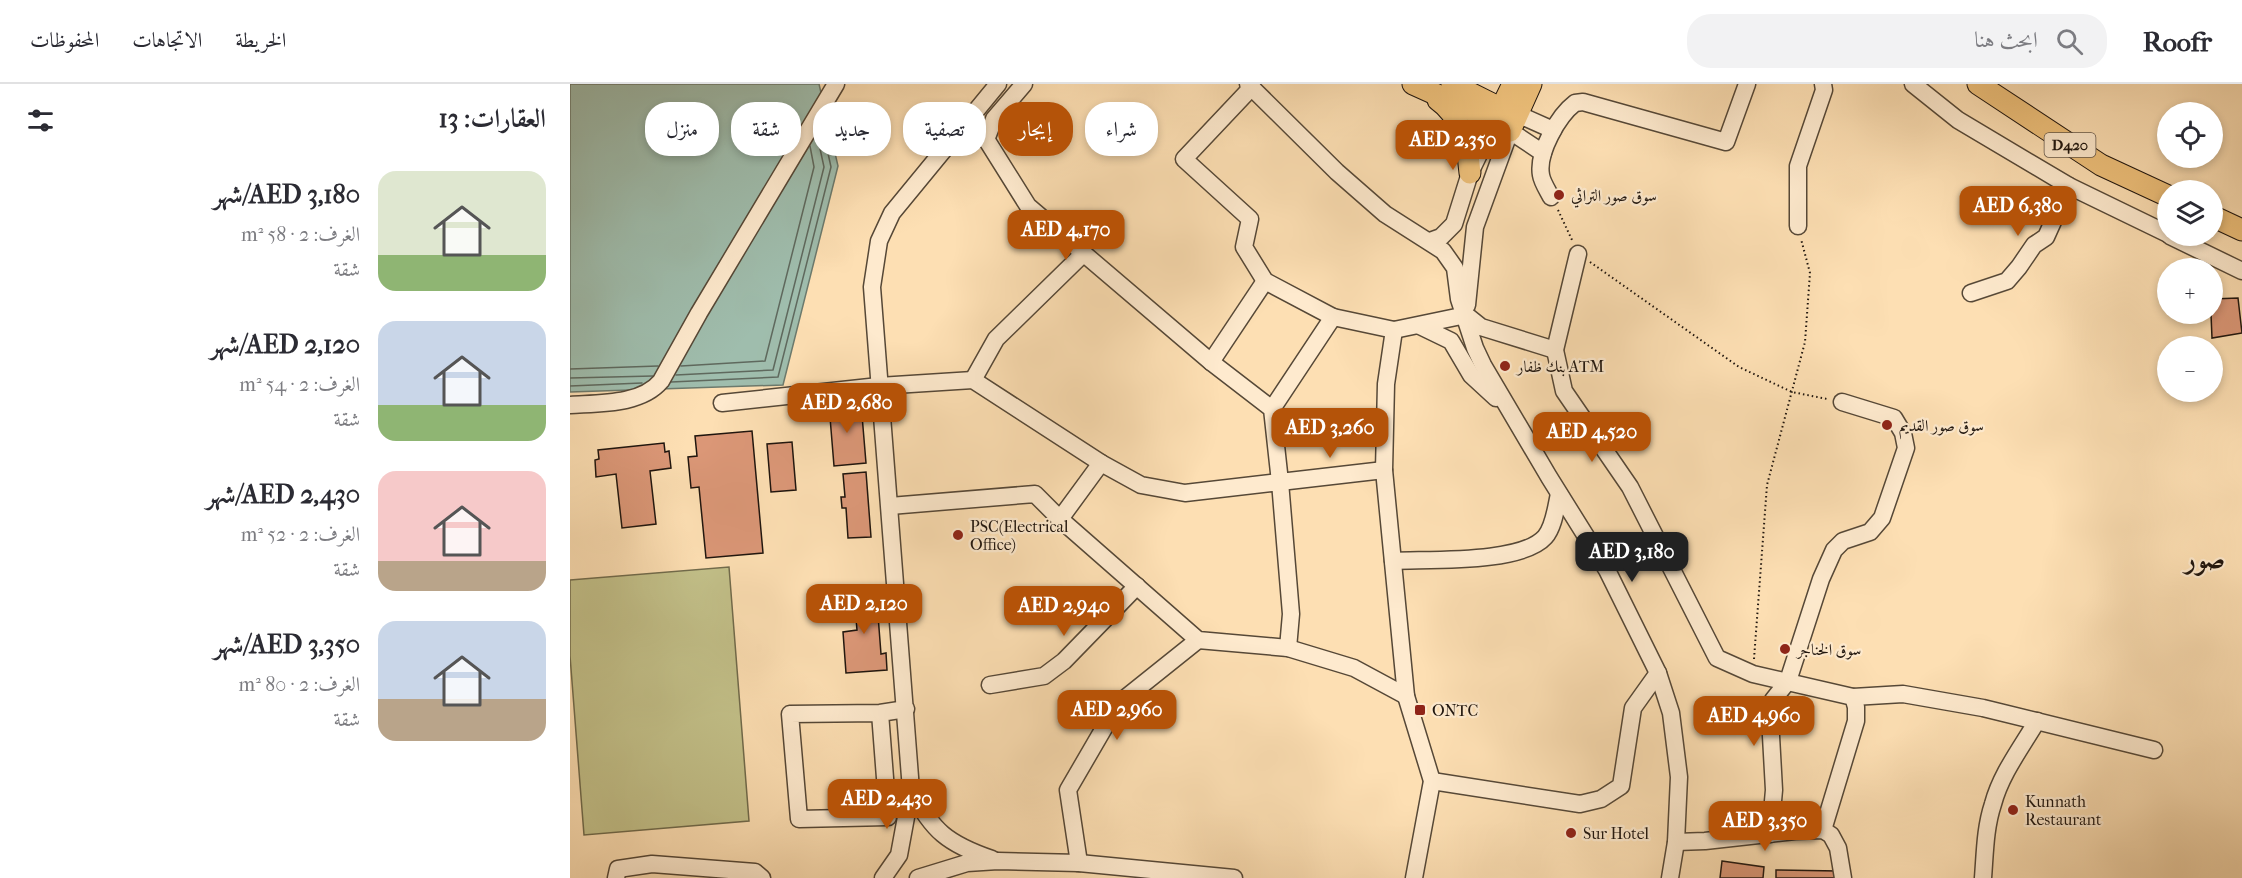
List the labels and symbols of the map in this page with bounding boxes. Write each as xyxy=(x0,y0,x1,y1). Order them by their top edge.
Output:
pin: AED 2,350 xyxy=(1384,120,1522,171)
road number: D420 xyxy=(2044,133,2096,157)
place label: سوق صور التراثي xyxy=(1571,186,1657,208)
pin: AED 6,380 xyxy=(1949,186,2087,237)
marker: سوق صور التراثي xyxy=(1552,188,1566,202)
pin: AED 4,170 xyxy=(997,210,1135,261)
place label: بنك ظفار ATM xyxy=(1515,357,1605,377)
marker: بنك ظفار ATM xyxy=(1498,359,1512,373)
pin: AED 2,680 xyxy=(778,383,916,434)
pin: AED 3,260 xyxy=(1261,408,1399,459)
pin: AED 4,520 xyxy=(1523,412,1661,463)
place label: سوق صور القديم xyxy=(1899,416,1984,440)
marker: سوق صور القديم xyxy=(1880,418,1894,432)
place label: PSC(Electrical Office) xyxy=(970,517,1069,554)
marker: PSC(Electrical Office) xyxy=(951,528,965,542)
pin: AED 3,180 xyxy=(1563,532,1701,583)
district label: صور xyxy=(2182,542,2225,576)
pin: AED 2,120 xyxy=(795,584,933,635)
pin: AED 2,940 xyxy=(995,586,1133,637)
place label: سوق الخناجر xyxy=(1795,640,1861,660)
marker: سوق الخناجر xyxy=(1778,642,1792,656)
pin: AED 2,960 xyxy=(1048,690,1186,741)
pin: AED 4,960 xyxy=(1685,696,1823,747)
place label: ONTC xyxy=(1432,701,1478,720)
marker: ONTC xyxy=(1413,703,1427,717)
pin: AED 2,430 xyxy=(818,779,956,830)
place label: Kunnath Restaurant xyxy=(2025,792,2102,829)
pin: AED 3,350 xyxy=(1696,801,1834,852)
marker: Kunnath Restaurant xyxy=(2006,803,2020,817)
place label: Sur Hotel xyxy=(1583,824,1650,843)
marker: Sur Hotel xyxy=(1564,826,1578,840)

